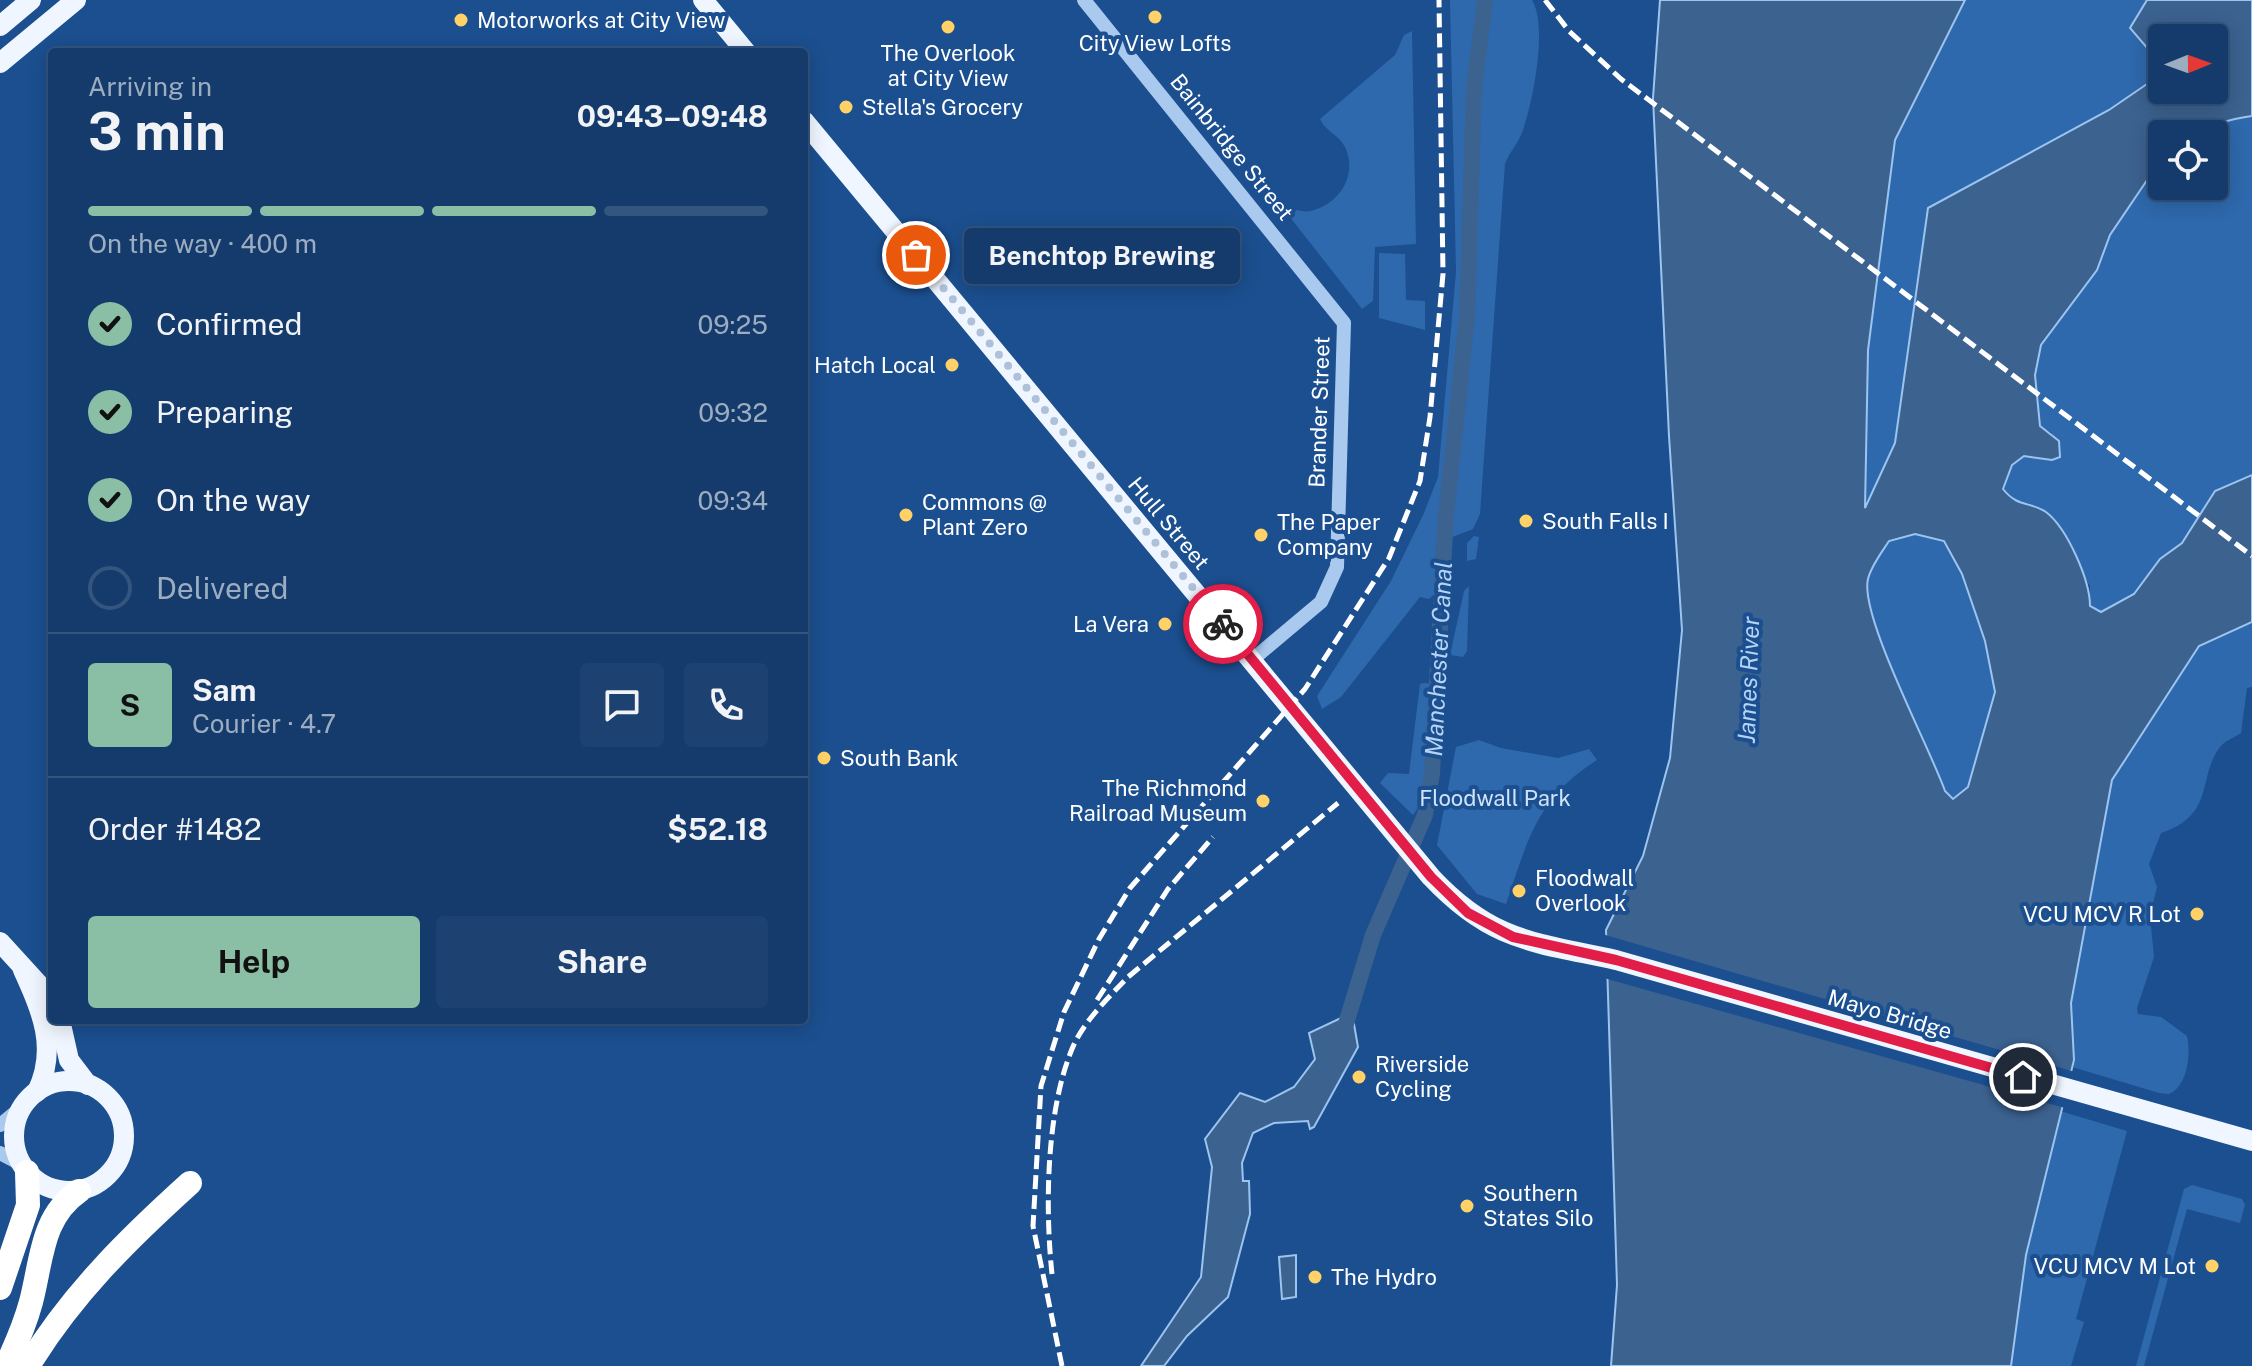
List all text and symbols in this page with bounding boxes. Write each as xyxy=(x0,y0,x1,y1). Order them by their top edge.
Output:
place label: Motorworks at City View xyxy=(477,7,725,33)
marker: City View Lofts xyxy=(1146,8,1164,26)
marker: Motorworks at City View xyxy=(452,11,470,29)
marker: The Overlook at City View xyxy=(939,18,957,36)
north arrow xyxy=(2148,24,2228,104)
map controls xyxy=(2148,24,2228,200)
place label: City View Lofts xyxy=(1079,30,1231,56)
place label: The Overlook at City View xyxy=(881,40,1015,91)
street label: Bainbridge Street xyxy=(1165,69,1299,225)
text: Arriving in xyxy=(88,71,212,102)
place label: Stella's Grocery xyxy=(862,94,1023,120)
text: 09:43–09:48 xyxy=(577,98,768,134)
marker: Stella's Grocery xyxy=(837,98,855,116)
text: 3 min xyxy=(88,101,226,162)
button: locate xyxy=(2148,120,2228,200)
pin xyxy=(882,221,950,289)
callout: Benchtop Brewing xyxy=(964,227,1240,283)
text: On the way · 400 m xyxy=(88,228,317,259)
icon: bag xyxy=(894,233,938,277)
text: Benchtop Brewing xyxy=(989,240,1215,271)
icon: check xyxy=(88,302,132,346)
text: Confirmed xyxy=(156,306,302,342)
text: 09:25 xyxy=(697,309,768,340)
street label: Brander Street xyxy=(1303,336,1335,488)
place label: Hatch Local xyxy=(814,352,936,378)
marker: Hatch Local xyxy=(943,356,961,374)
icon: check xyxy=(88,390,132,434)
text: Preparing xyxy=(156,394,293,430)
text: 09:32 xyxy=(698,397,768,428)
street label: Hull Street xyxy=(1123,472,1215,574)
icon: check xyxy=(88,478,132,522)
text: On the way xyxy=(156,482,310,518)
text: 09:34 xyxy=(697,485,768,516)
place label: Commons @ Plant Zero xyxy=(922,489,1047,540)
marker: Commons @ Plant Zero xyxy=(897,506,915,524)
place label: South Falls I xyxy=(1542,508,1669,534)
place label: The Paper Company xyxy=(1277,509,1381,560)
marker: South Falls I xyxy=(1517,512,1535,530)
marker: The Paper Company xyxy=(1252,526,1270,544)
water label: Manchester Canal xyxy=(1419,561,1457,757)
text: Delivered xyxy=(156,570,288,606)
courier xyxy=(1183,584,1263,664)
icon: bike xyxy=(1201,602,1245,646)
place label: La Vera xyxy=(1073,611,1149,637)
marker: La Vera xyxy=(1156,615,1174,633)
water label: James River xyxy=(1732,615,1764,744)
button: chat xyxy=(580,663,664,747)
button: phone xyxy=(684,663,768,747)
text: Sam xyxy=(192,672,256,708)
text: S xyxy=(120,687,140,723)
text: Courier · 4.7 xyxy=(192,708,336,739)
place label: South Bank xyxy=(840,745,958,771)
marker: South Bank xyxy=(815,749,833,767)
place label: The Richmond Railroad Museum xyxy=(1069,775,1247,826)
park label: Floodwall Park xyxy=(1419,785,1571,811)
marker: The Richmond Railroad Museum xyxy=(1254,792,1272,810)
text: Order #1482 xyxy=(88,811,262,847)
text: $52.18 xyxy=(667,811,768,847)
place label: Floodwall Overlook xyxy=(1535,865,1634,916)
marker: Floodwall Overlook xyxy=(1510,882,1528,900)
place label: VCU MCV R Lot xyxy=(2023,901,2181,927)
marker: VCU MCV R Lot xyxy=(2188,905,2206,923)
button: Help xyxy=(88,916,420,1008)
button: Share xyxy=(436,916,768,1008)
street label: Mayo Bridge xyxy=(1825,984,1955,1044)
pin xyxy=(1989,1043,2057,1111)
place label: Riverside Cycling xyxy=(1375,1051,1469,1102)
icon: home xyxy=(2001,1055,2045,1099)
marker: Riverside Cycling xyxy=(1350,1068,1368,1086)
place label: Southern States Silo xyxy=(1483,1180,1593,1231)
marker: Southern States Silo xyxy=(1458,1197,1476,1215)
place label: VCU MCV M Lot xyxy=(2034,1253,2196,1279)
marker: VCU MCV M Lot xyxy=(2203,1257,2221,1275)
place label: The Hydro xyxy=(1331,1264,1437,1290)
marker: The Hydro xyxy=(1306,1268,1324,1286)

